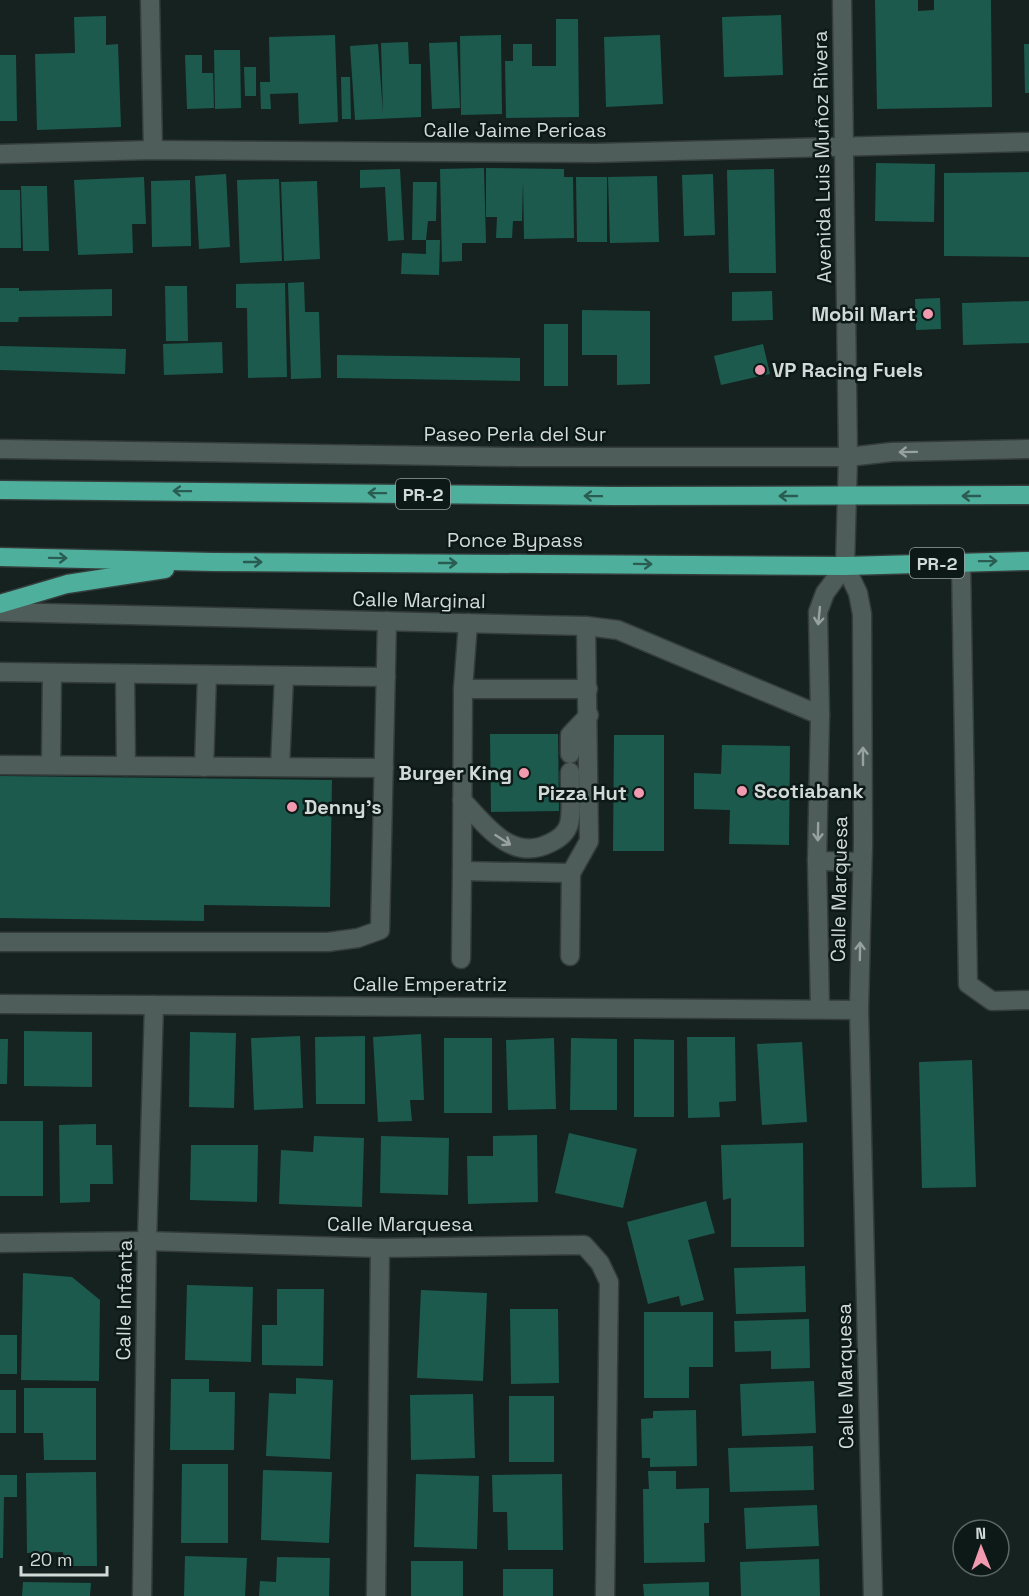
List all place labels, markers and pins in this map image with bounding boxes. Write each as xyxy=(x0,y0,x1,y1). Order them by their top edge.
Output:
place label: Mobil Mart xyxy=(811,301,916,327)
marker: Mobil Mart xyxy=(921,307,935,321)
place label: VP Racing Fuels xyxy=(772,357,923,383)
marker: VP Racing Fuels xyxy=(753,363,767,377)
place label: Burger King xyxy=(399,760,512,786)
marker: Burger King xyxy=(517,766,531,780)
place label: Scotiabank xyxy=(754,778,864,804)
place label: Pizza Hut xyxy=(538,780,627,806)
marker: Scotiabank xyxy=(735,784,749,798)
marker: Pizza Hut xyxy=(632,786,646,800)
place label: Denny's xyxy=(304,794,382,820)
marker: Denny's xyxy=(285,800,299,814)

